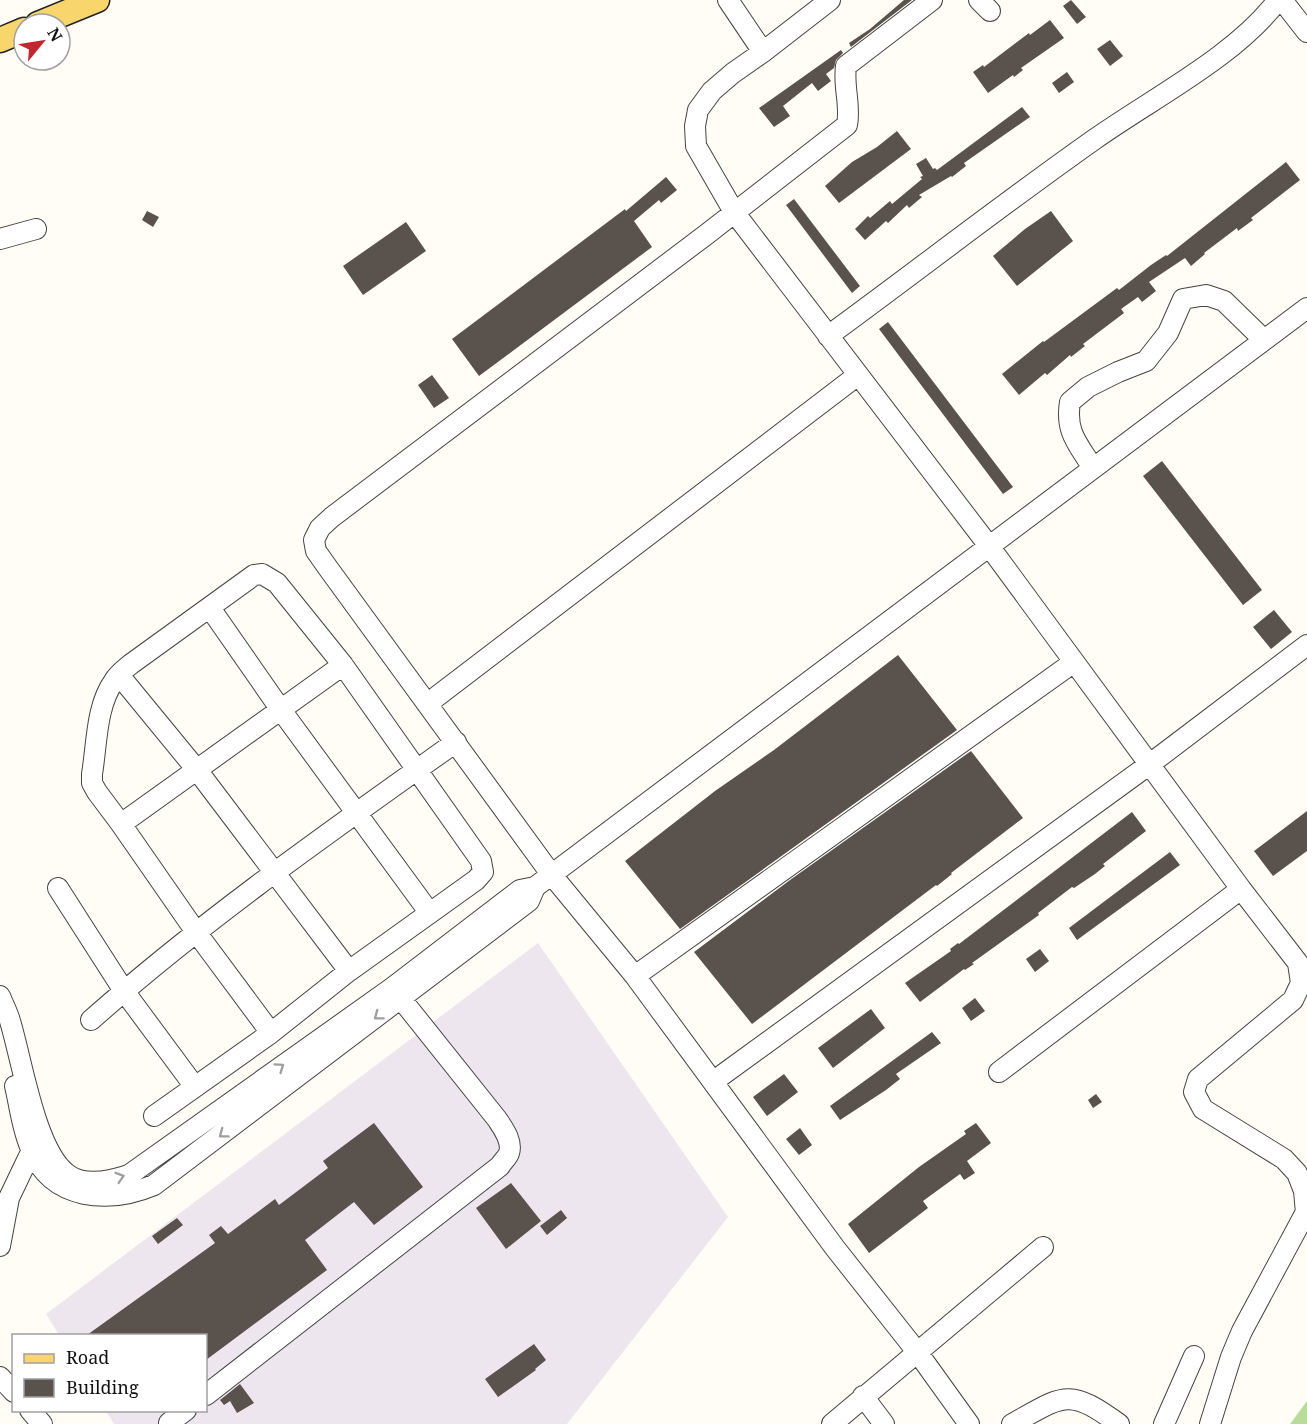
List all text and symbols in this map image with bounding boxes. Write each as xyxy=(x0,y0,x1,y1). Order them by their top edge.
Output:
north arrow xyxy=(12,12,72,72)
text: N xyxy=(42,24,68,46)
one-way arrow xyxy=(374,1009,385,1020)
one-way arrow xyxy=(274,1064,285,1075)
one-way arrow xyxy=(218,1126,229,1137)
one-way arrow xyxy=(114,1172,125,1184)
legend xyxy=(12,1334,207,1412)
text: Road xyxy=(66,1345,109,1369)
text: Building xyxy=(66,1375,139,1399)

